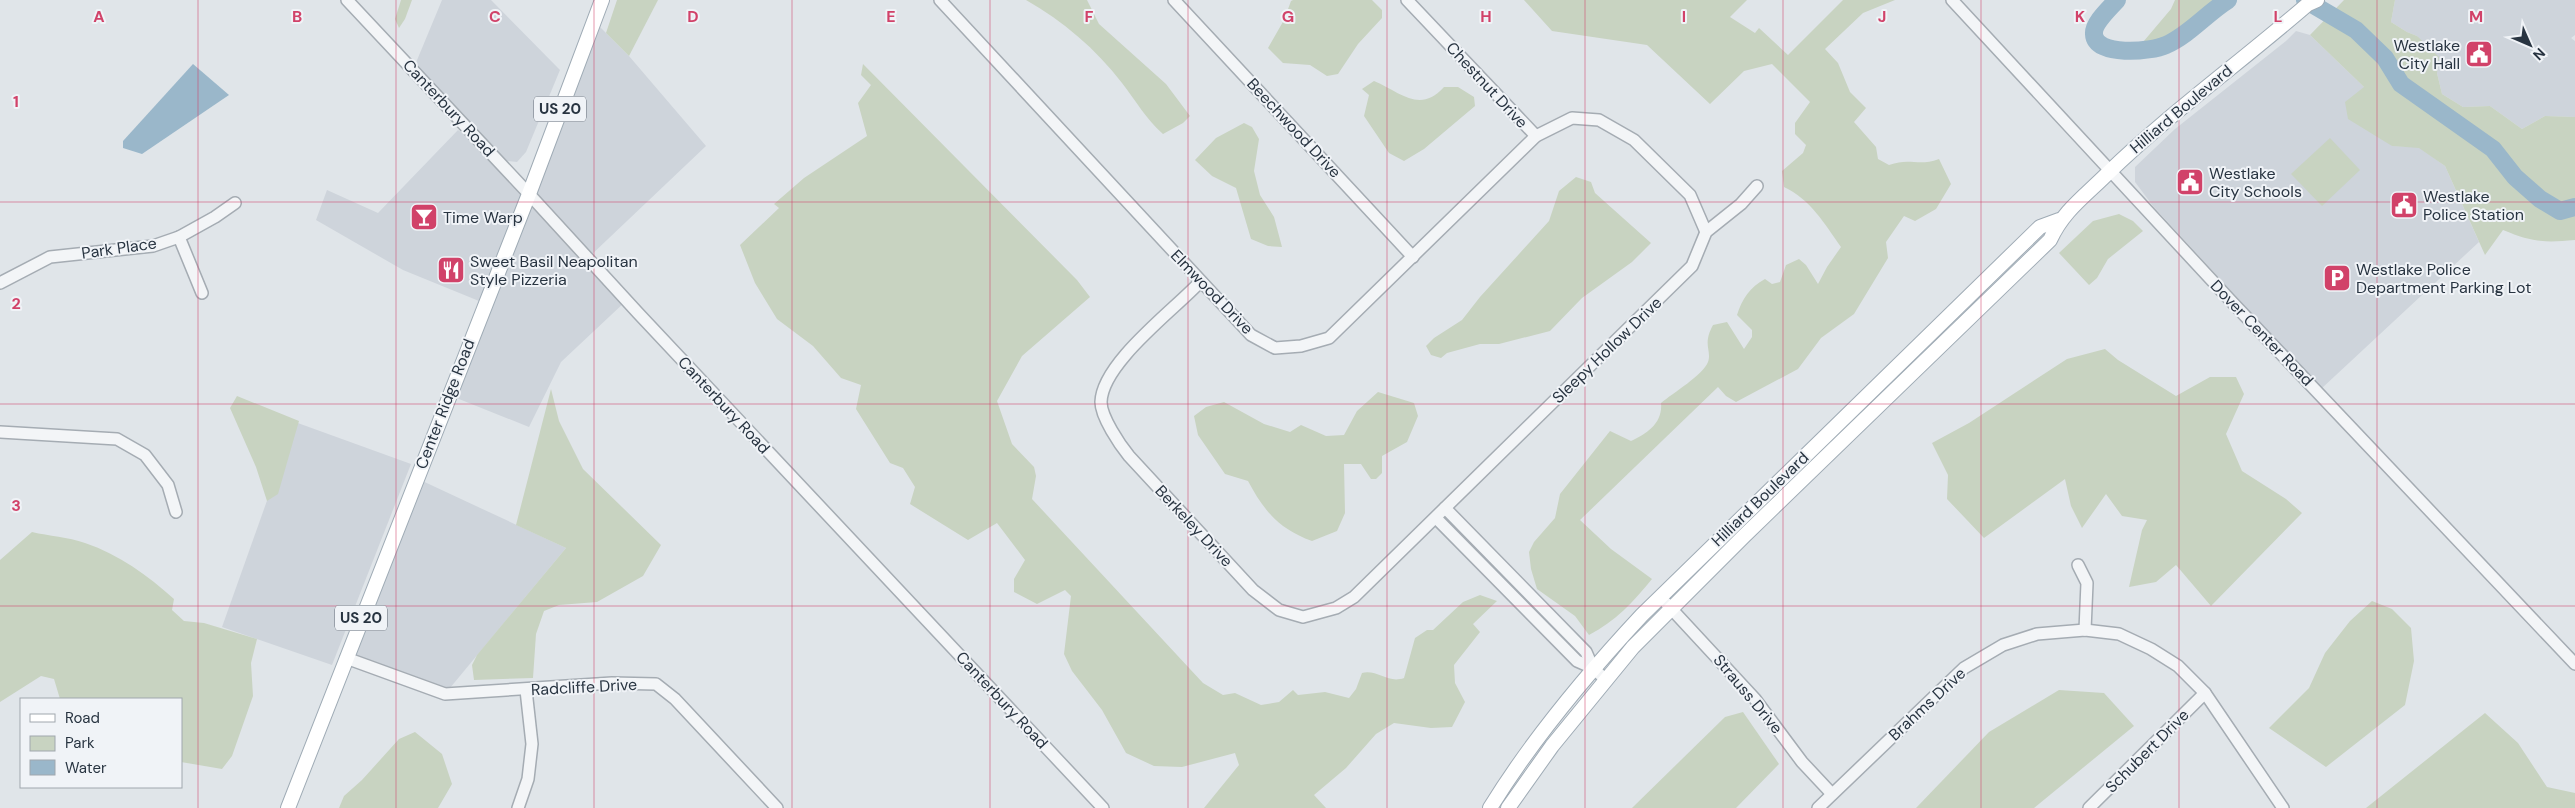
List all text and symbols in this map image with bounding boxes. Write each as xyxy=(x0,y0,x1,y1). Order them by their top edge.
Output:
text: A xyxy=(93,6,105,27)
text: B xyxy=(292,6,302,27)
text: C xyxy=(489,6,501,27)
text: D xyxy=(687,6,699,27)
text: E xyxy=(886,6,896,27)
text: F xyxy=(1085,6,1094,27)
text: G xyxy=(1282,6,1294,27)
text: H xyxy=(1480,6,1492,27)
text: I xyxy=(1682,6,1686,27)
text: J xyxy=(1878,6,1886,27)
text: K xyxy=(2075,6,2086,27)
text: L xyxy=(2274,6,2283,27)
text: M xyxy=(2469,6,2483,27)
north arrow xyxy=(2505,20,2555,70)
place label: Westlake City Hall xyxy=(2393,35,2460,74)
street label: Chestnut Drive xyxy=(1442,37,1532,133)
public building icon: Westlake City Hall xyxy=(2464,39,2494,69)
text: N xyxy=(2529,44,2549,64)
street label: Canterbury Road xyxy=(398,55,500,161)
street label: Hilliard Boulevard xyxy=(2125,60,2237,158)
street label: Beechwood Drive xyxy=(1242,74,1346,182)
text: 1 xyxy=(13,91,19,112)
road number: US 20 xyxy=(534,96,586,122)
place label: Westlake City Schools xyxy=(2209,163,2302,202)
public building icon: Westlake City Schools xyxy=(2175,167,2205,197)
place label: Westlake Police Station xyxy=(2423,186,2524,225)
public building icon: Westlake Police Station xyxy=(2389,190,2419,220)
bar icon: Time Warp xyxy=(409,202,439,232)
place label: Time Warp xyxy=(443,207,523,228)
street label: Park Place xyxy=(80,232,158,264)
street label: Elmwood Drive xyxy=(1166,245,1258,339)
place label: Sweet Basil Neapolitan Style Pizzeria xyxy=(470,251,638,290)
restaurant icon: Sweet Basil Neapolitan Style Pizzeria xyxy=(436,255,466,285)
place label: Westlake Police Department Parking Lot xyxy=(2356,259,2531,298)
parking icon: Westlake Police Department Parking Lot xyxy=(2322,263,2352,293)
street label: Dover Center Road xyxy=(2206,275,2318,391)
street label: Sleepy Hollow Drive xyxy=(1548,292,1666,408)
text: 2 xyxy=(11,293,21,314)
street label: Center Ridge Road xyxy=(411,336,479,472)
street label: Canterbury Road xyxy=(673,352,775,458)
street label: Hilliard Boulevard xyxy=(1707,447,1813,551)
street label: Berkeley Drive xyxy=(1151,481,1237,571)
text: 3 xyxy=(11,495,21,516)
road number: US 20 xyxy=(335,606,387,630)
street label: Canterbury Road xyxy=(951,647,1053,753)
street label: Strauss Drive xyxy=(1709,650,1787,738)
street label: Brahms Drive xyxy=(1884,663,1970,745)
street label: Radcliffe Drive xyxy=(530,674,638,700)
legend xyxy=(20,698,182,788)
street label: Schubert Drive xyxy=(2101,705,2193,797)
text: Road xyxy=(65,708,100,728)
text: Park xyxy=(65,733,95,753)
text: Water xyxy=(65,758,107,778)

